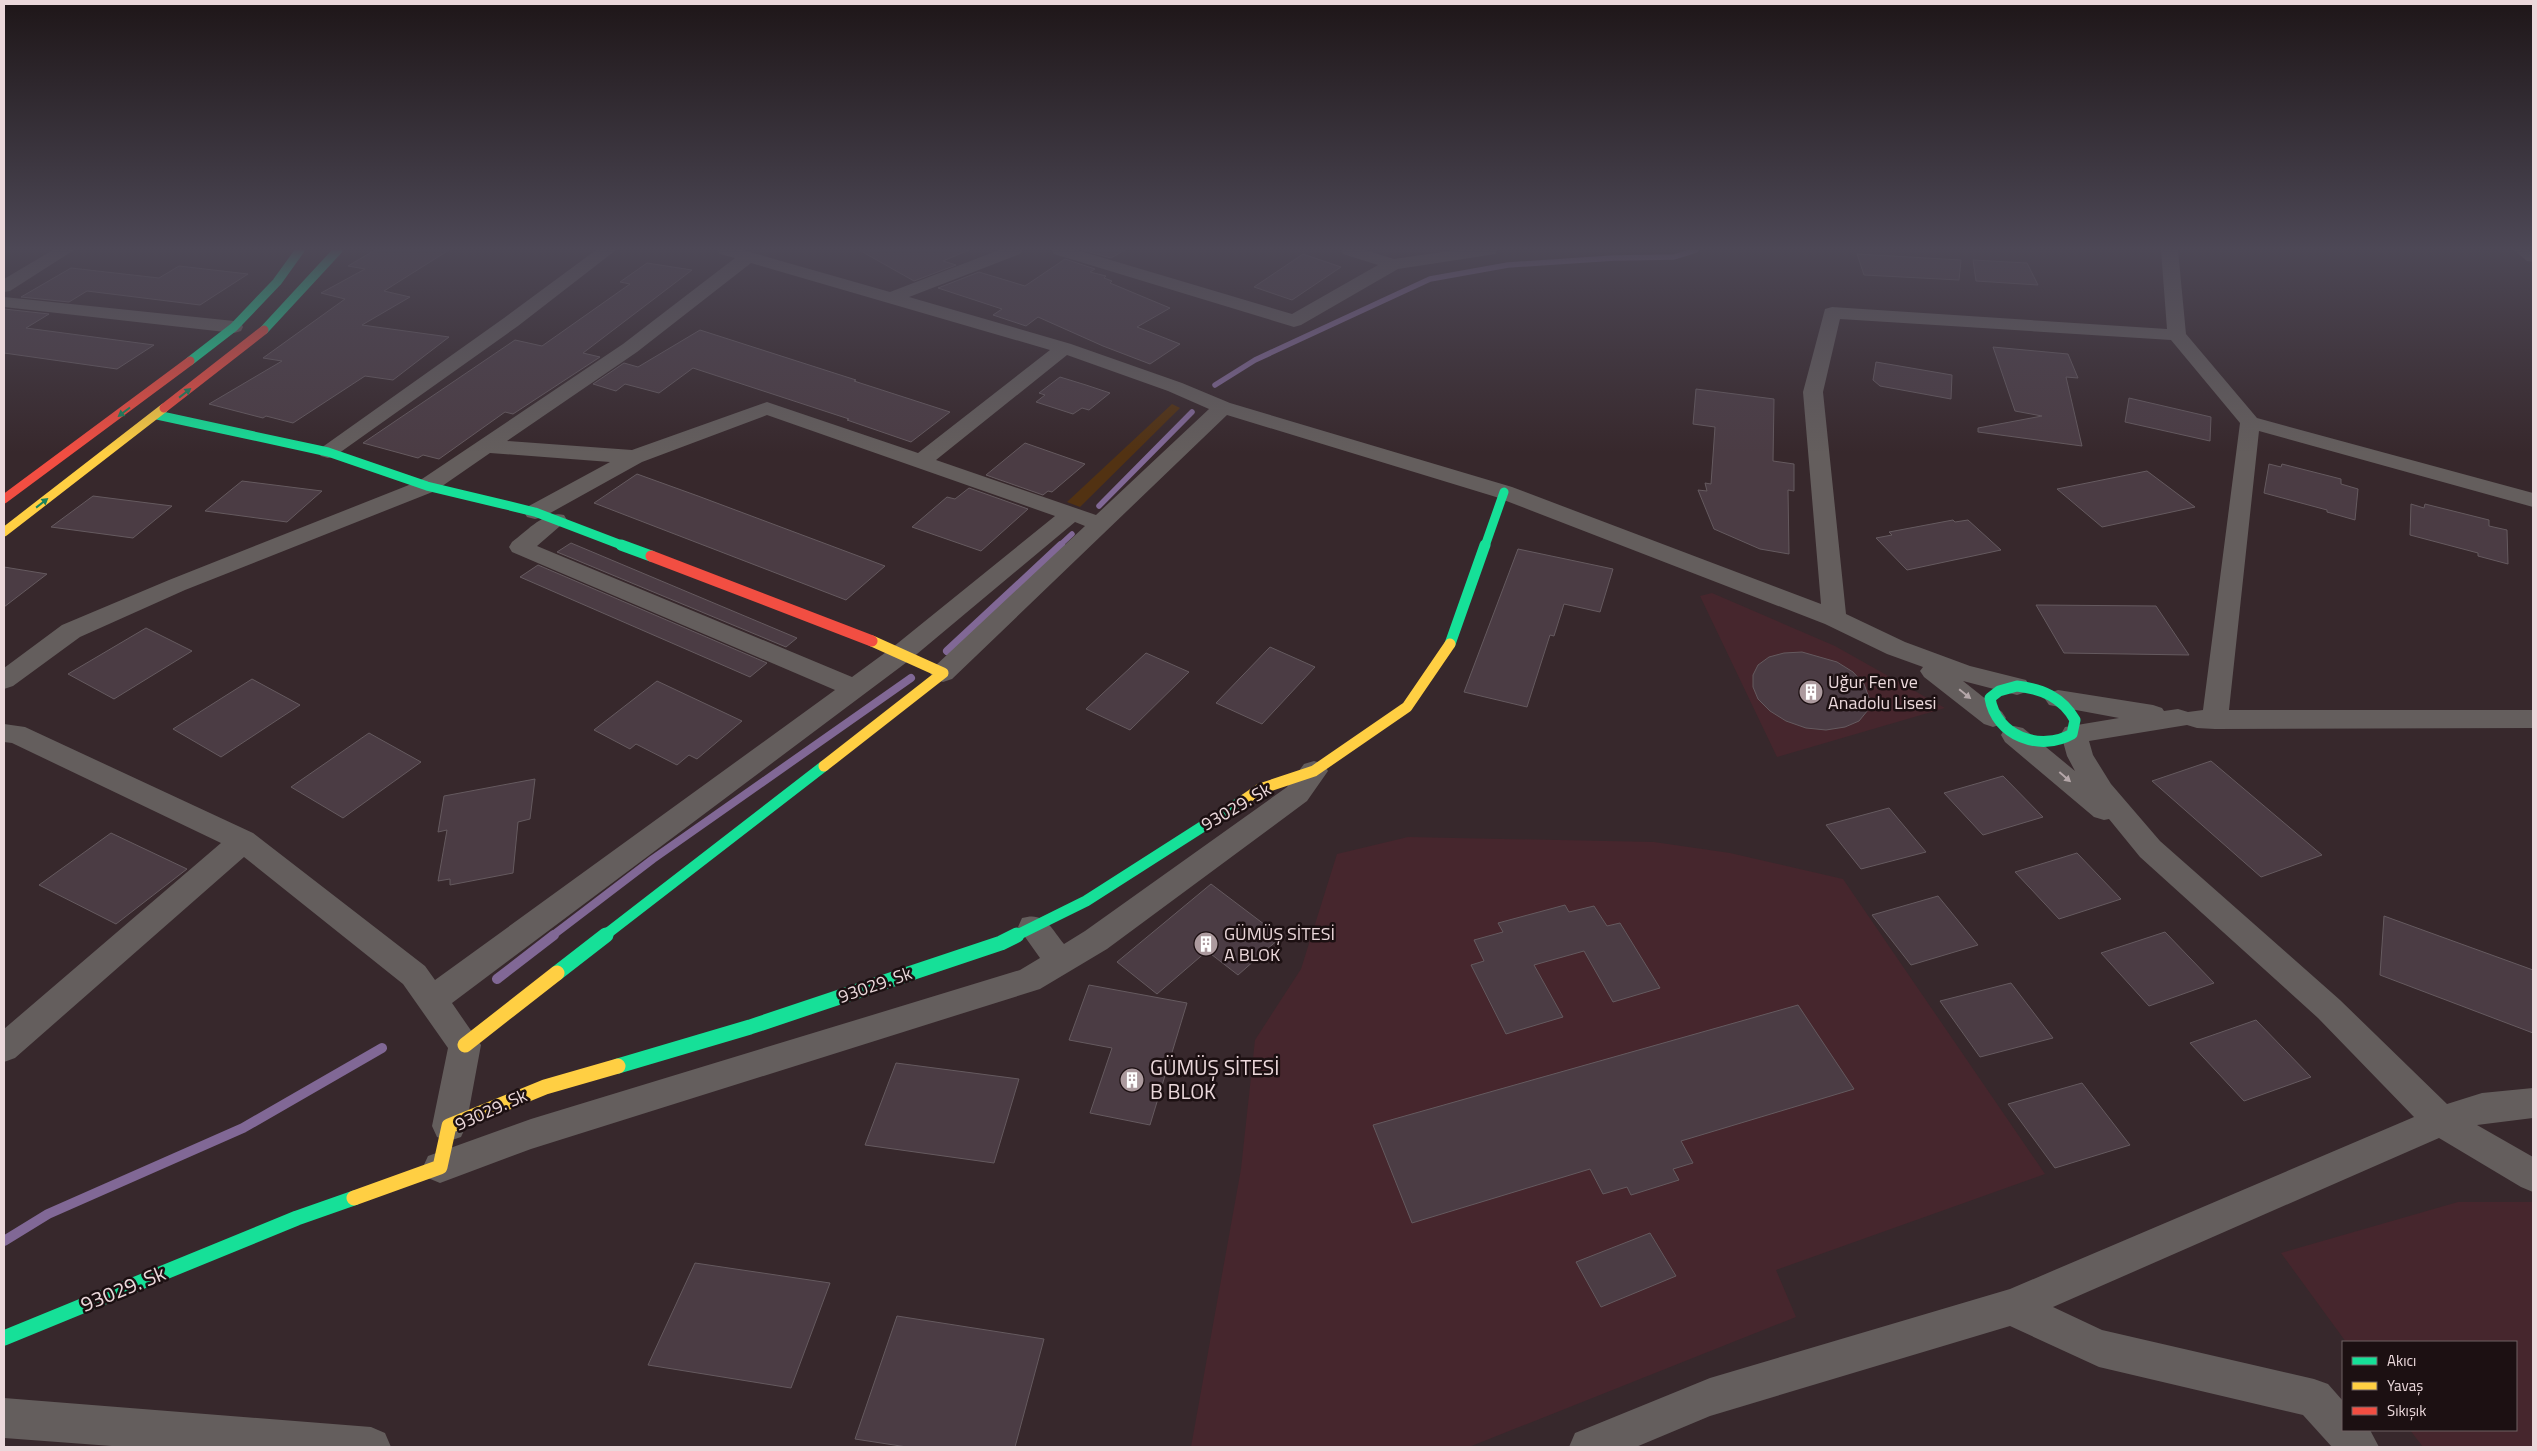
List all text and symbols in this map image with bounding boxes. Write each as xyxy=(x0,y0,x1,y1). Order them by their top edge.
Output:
one-way arrow xyxy=(178,387,191,398)
one-way arrow xyxy=(117,407,131,417)
one-way arrow xyxy=(35,497,48,508)
place label: Uğur Fen ve Anadolu Lisesi xyxy=(1828,668,1936,716)
building icon: Uğur Fen ve Anadolu Lisesi xyxy=(1798,679,1824,705)
one-way arrow xyxy=(1958,689,1971,700)
one-way arrow xyxy=(2059,771,2071,783)
street label: 93029. Sk xyxy=(1196,776,1276,837)
place label: GÜMÜŞ SİTESİ A BLOK xyxy=(1224,920,1335,968)
building icon: GÜMÜŞ SİTESİ A BLOK xyxy=(1193,931,1219,957)
street label: 93029. Sk xyxy=(834,959,916,1010)
place label: GÜMÜŞ SİTESİ B BLOK xyxy=(1150,1051,1279,1107)
building icon: GÜMÜŞ SİTESİ B BLOK xyxy=(1119,1067,1145,1093)
street label: 93029. Sk xyxy=(450,1081,532,1137)
street label: 93029. Sk xyxy=(75,1256,170,1320)
legend xyxy=(2342,1341,2517,1431)
text: Akıcı xyxy=(2387,1349,2416,1372)
text: Yavaş xyxy=(2387,1374,2423,1397)
text: Sıkışık xyxy=(2387,1399,2426,1422)

